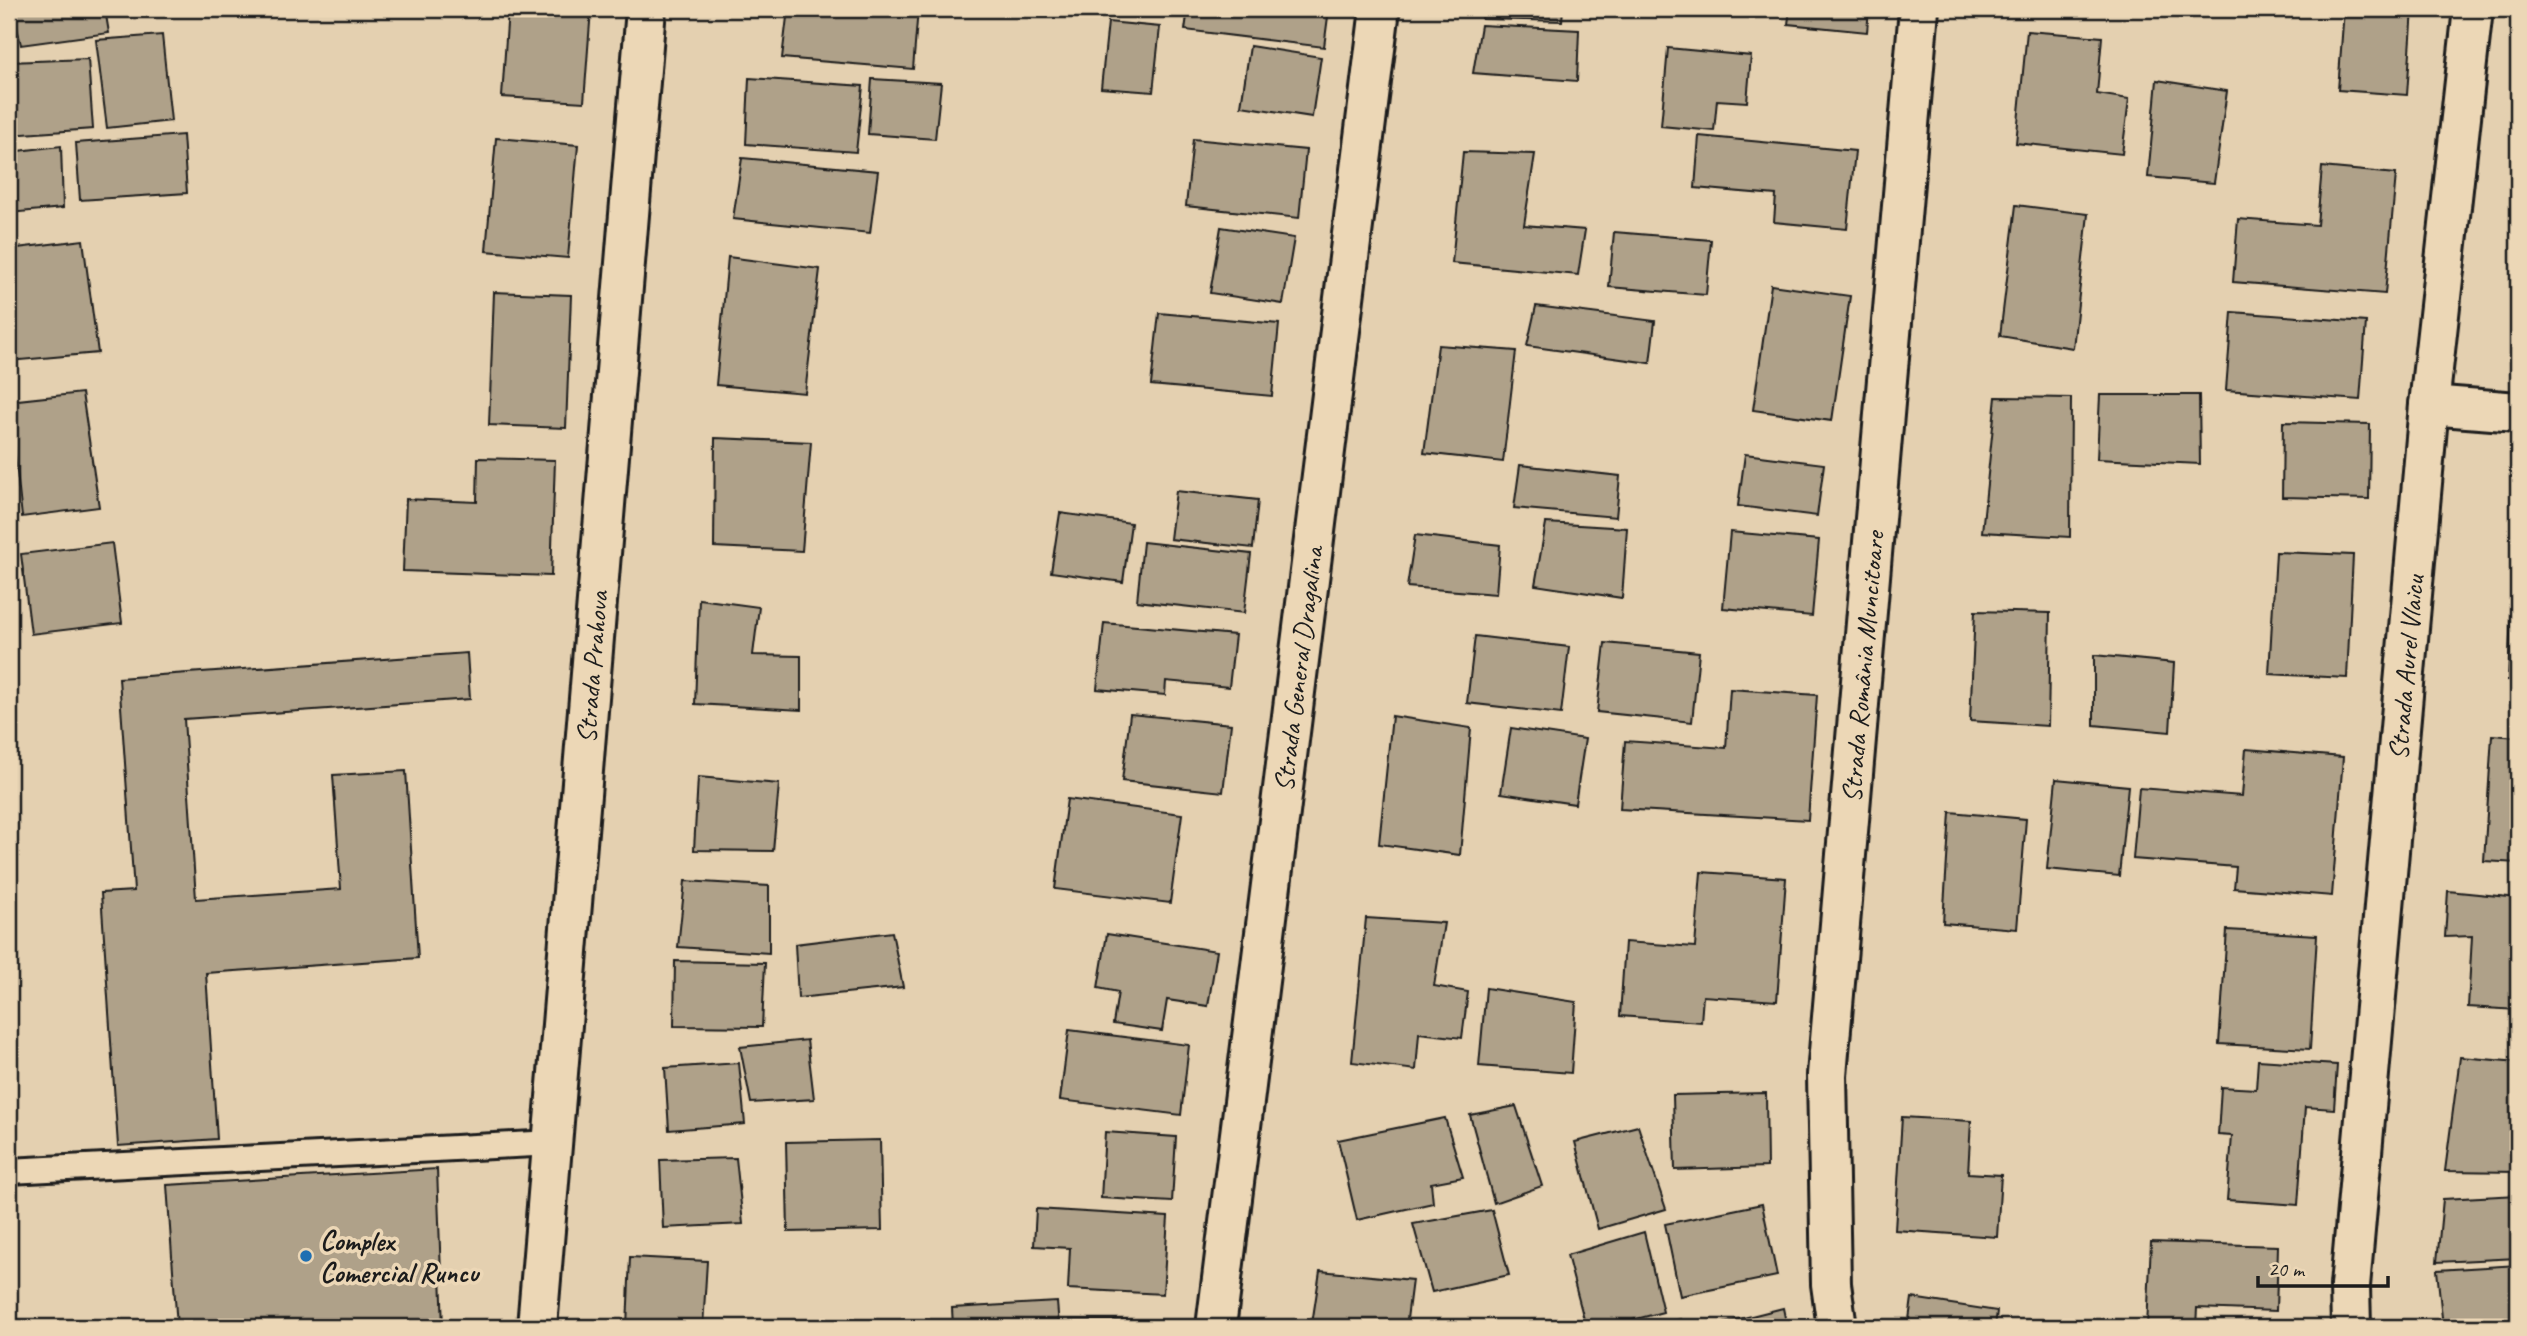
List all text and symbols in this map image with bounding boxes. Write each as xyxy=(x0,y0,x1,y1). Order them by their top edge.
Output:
street label: Strada România Muncitoare xyxy=(1834,528,1892,804)
street label: Strada General Dragalina xyxy=(1266,542,1331,794)
street label: Strada Aurel Vlaicu xyxy=(2380,572,2432,761)
street label: Strada Prahova xyxy=(568,588,616,745)
place label: Complex Comercial Runcu xyxy=(320,1223,481,1290)
scale bar xyxy=(2258,1245,2387,1289)
marker: Complex Comercial Runcu xyxy=(298,1248,314,1264)
text: 20 m xyxy=(2268,1256,2306,1282)

